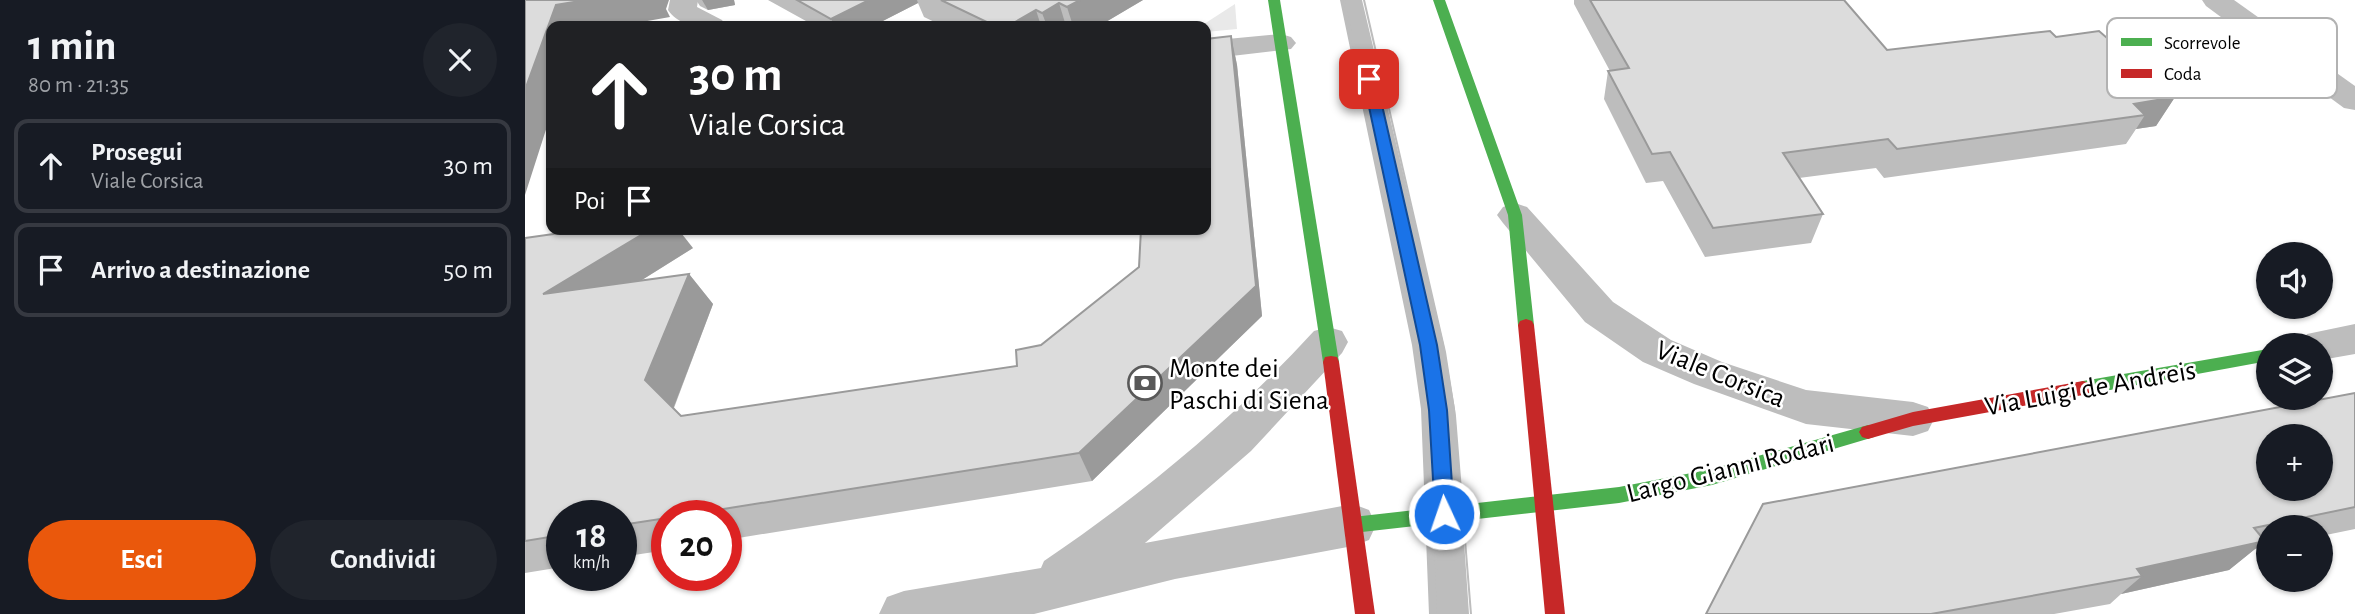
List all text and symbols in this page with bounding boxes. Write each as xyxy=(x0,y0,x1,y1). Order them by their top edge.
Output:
legend xyxy=(2107,18,2337,98)
button: close xyxy=(423,23,497,97)
text: 1 min xyxy=(28,25,117,67)
text: Scorrevole xyxy=(2164,34,2241,53)
icon: ahead xyxy=(574,49,665,140)
pin xyxy=(1339,49,1399,109)
text: 30 m xyxy=(689,51,783,100)
icon: arrive xyxy=(1350,60,1388,98)
text: Coda xyxy=(2164,65,2202,84)
text: 80 m · 21:35 xyxy=(28,74,129,97)
text: Viale Corsica xyxy=(689,109,846,141)
text: Prosegui xyxy=(91,139,182,165)
icon: ahead xyxy=(32,147,70,185)
text: 30 m xyxy=(443,153,493,179)
text: Viale Corsica xyxy=(91,170,204,193)
icon: arrive xyxy=(620,182,658,220)
text: Poi xyxy=(574,188,606,214)
map controls xyxy=(2256,242,2333,592)
button: sound xyxy=(2256,242,2333,319)
icon: arrive xyxy=(32,251,70,289)
text: Arrivo a destinazione xyxy=(91,257,310,283)
text: 50 m xyxy=(443,257,493,283)
button: layers xyxy=(2256,333,2333,410)
street label: Viale Corsica xyxy=(1651,336,1789,414)
place label: Monte dei Paschi di Siena xyxy=(1169,355,1329,415)
street label: Via Luigi de Andreis xyxy=(1983,357,2198,421)
bank icon: Monte dei Paschi di Siena xyxy=(1126,364,1164,402)
button: + xyxy=(2256,424,2333,501)
street label: Largo Gianni Rodari xyxy=(1624,430,1837,508)
position arrow xyxy=(1407,477,1481,551)
speed limit sign: 20 xyxy=(651,500,742,591)
button: − xyxy=(2256,515,2333,592)
text: 18 xyxy=(577,519,606,554)
button: Esci xyxy=(28,520,256,600)
button: Condividi xyxy=(270,520,497,600)
text: km/h xyxy=(573,554,610,572)

